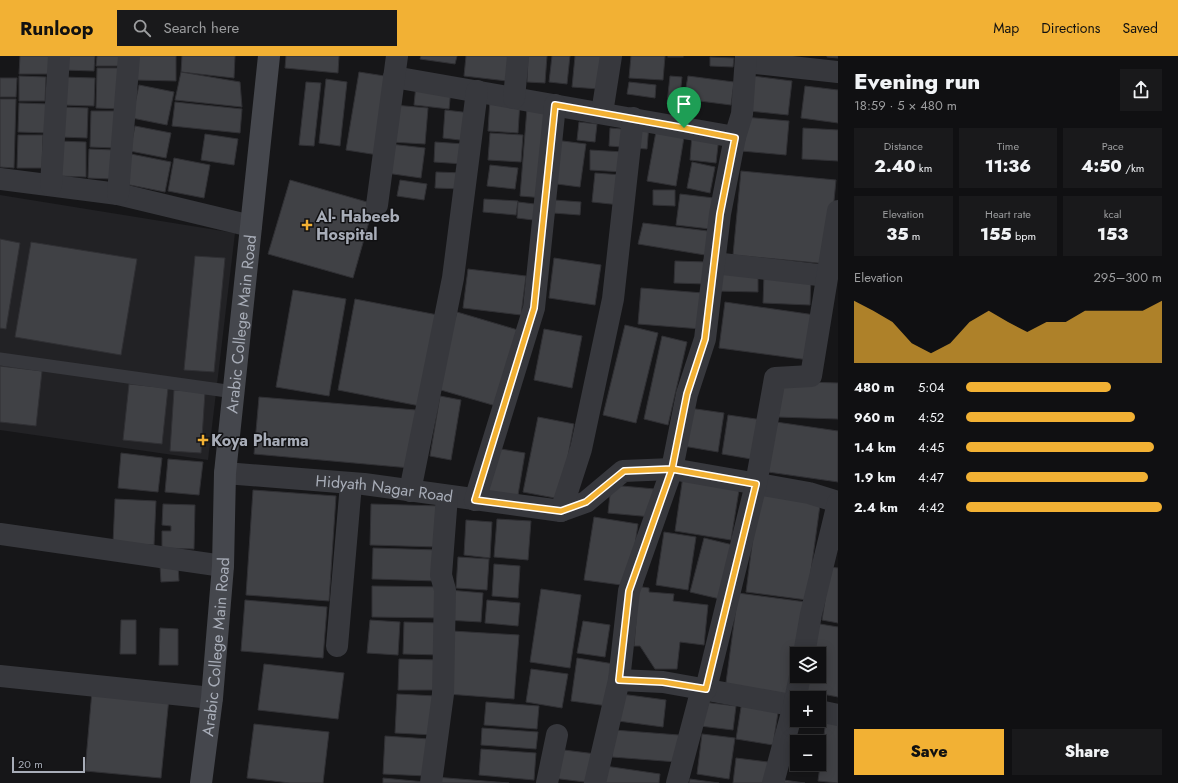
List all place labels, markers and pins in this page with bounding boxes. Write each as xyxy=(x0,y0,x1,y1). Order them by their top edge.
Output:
pin xyxy=(667,87,701,128)
place label: Al- Habeeb Hospital xyxy=(315,205,400,246)
marker: Al- Habeeb Hospital xyxy=(301,219,313,231)
place label: Koya Pharma xyxy=(211,429,309,452)
marker: Koya Pharma xyxy=(198,435,208,445)

